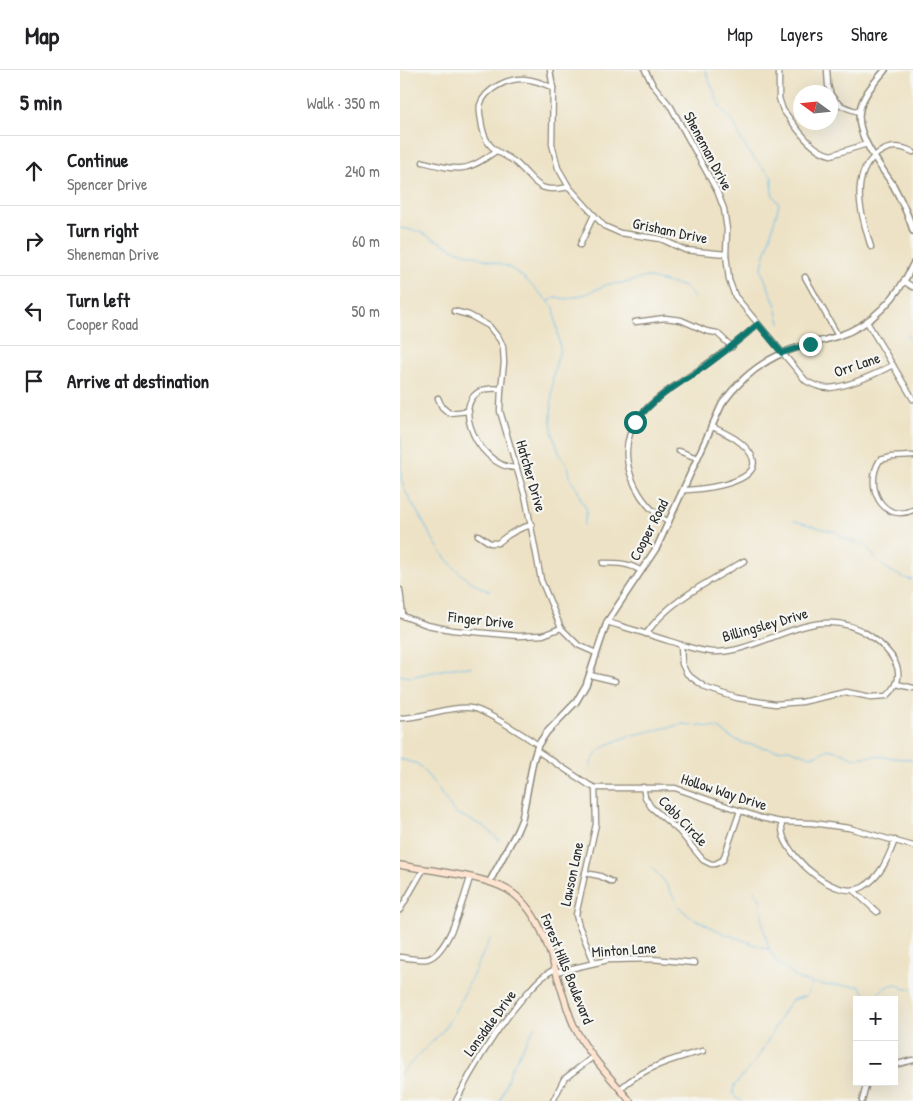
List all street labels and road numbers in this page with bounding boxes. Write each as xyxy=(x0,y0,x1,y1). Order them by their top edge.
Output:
street label: Sheneman Drive xyxy=(679,108,738,194)
street label: Grisham Drive xyxy=(631,212,710,249)
street label: Orr Lane xyxy=(831,347,883,382)
street label: Hatcher Drive xyxy=(511,438,552,514)
street label: Cooper Road xyxy=(624,495,673,564)
street label: Billingsley Drive xyxy=(720,602,810,647)
street label: Finger Drive xyxy=(446,606,515,633)
street label: Hollow Way Drive xyxy=(679,768,770,815)
street label: Cobb Circle xyxy=(654,791,713,851)
street label: Lawson Lane xyxy=(555,840,589,908)
street label: Forest Hills Boulevard xyxy=(535,910,599,1027)
street label: Minton Lane xyxy=(591,937,657,962)
street label: Lonsdale Drive xyxy=(458,985,521,1060)

